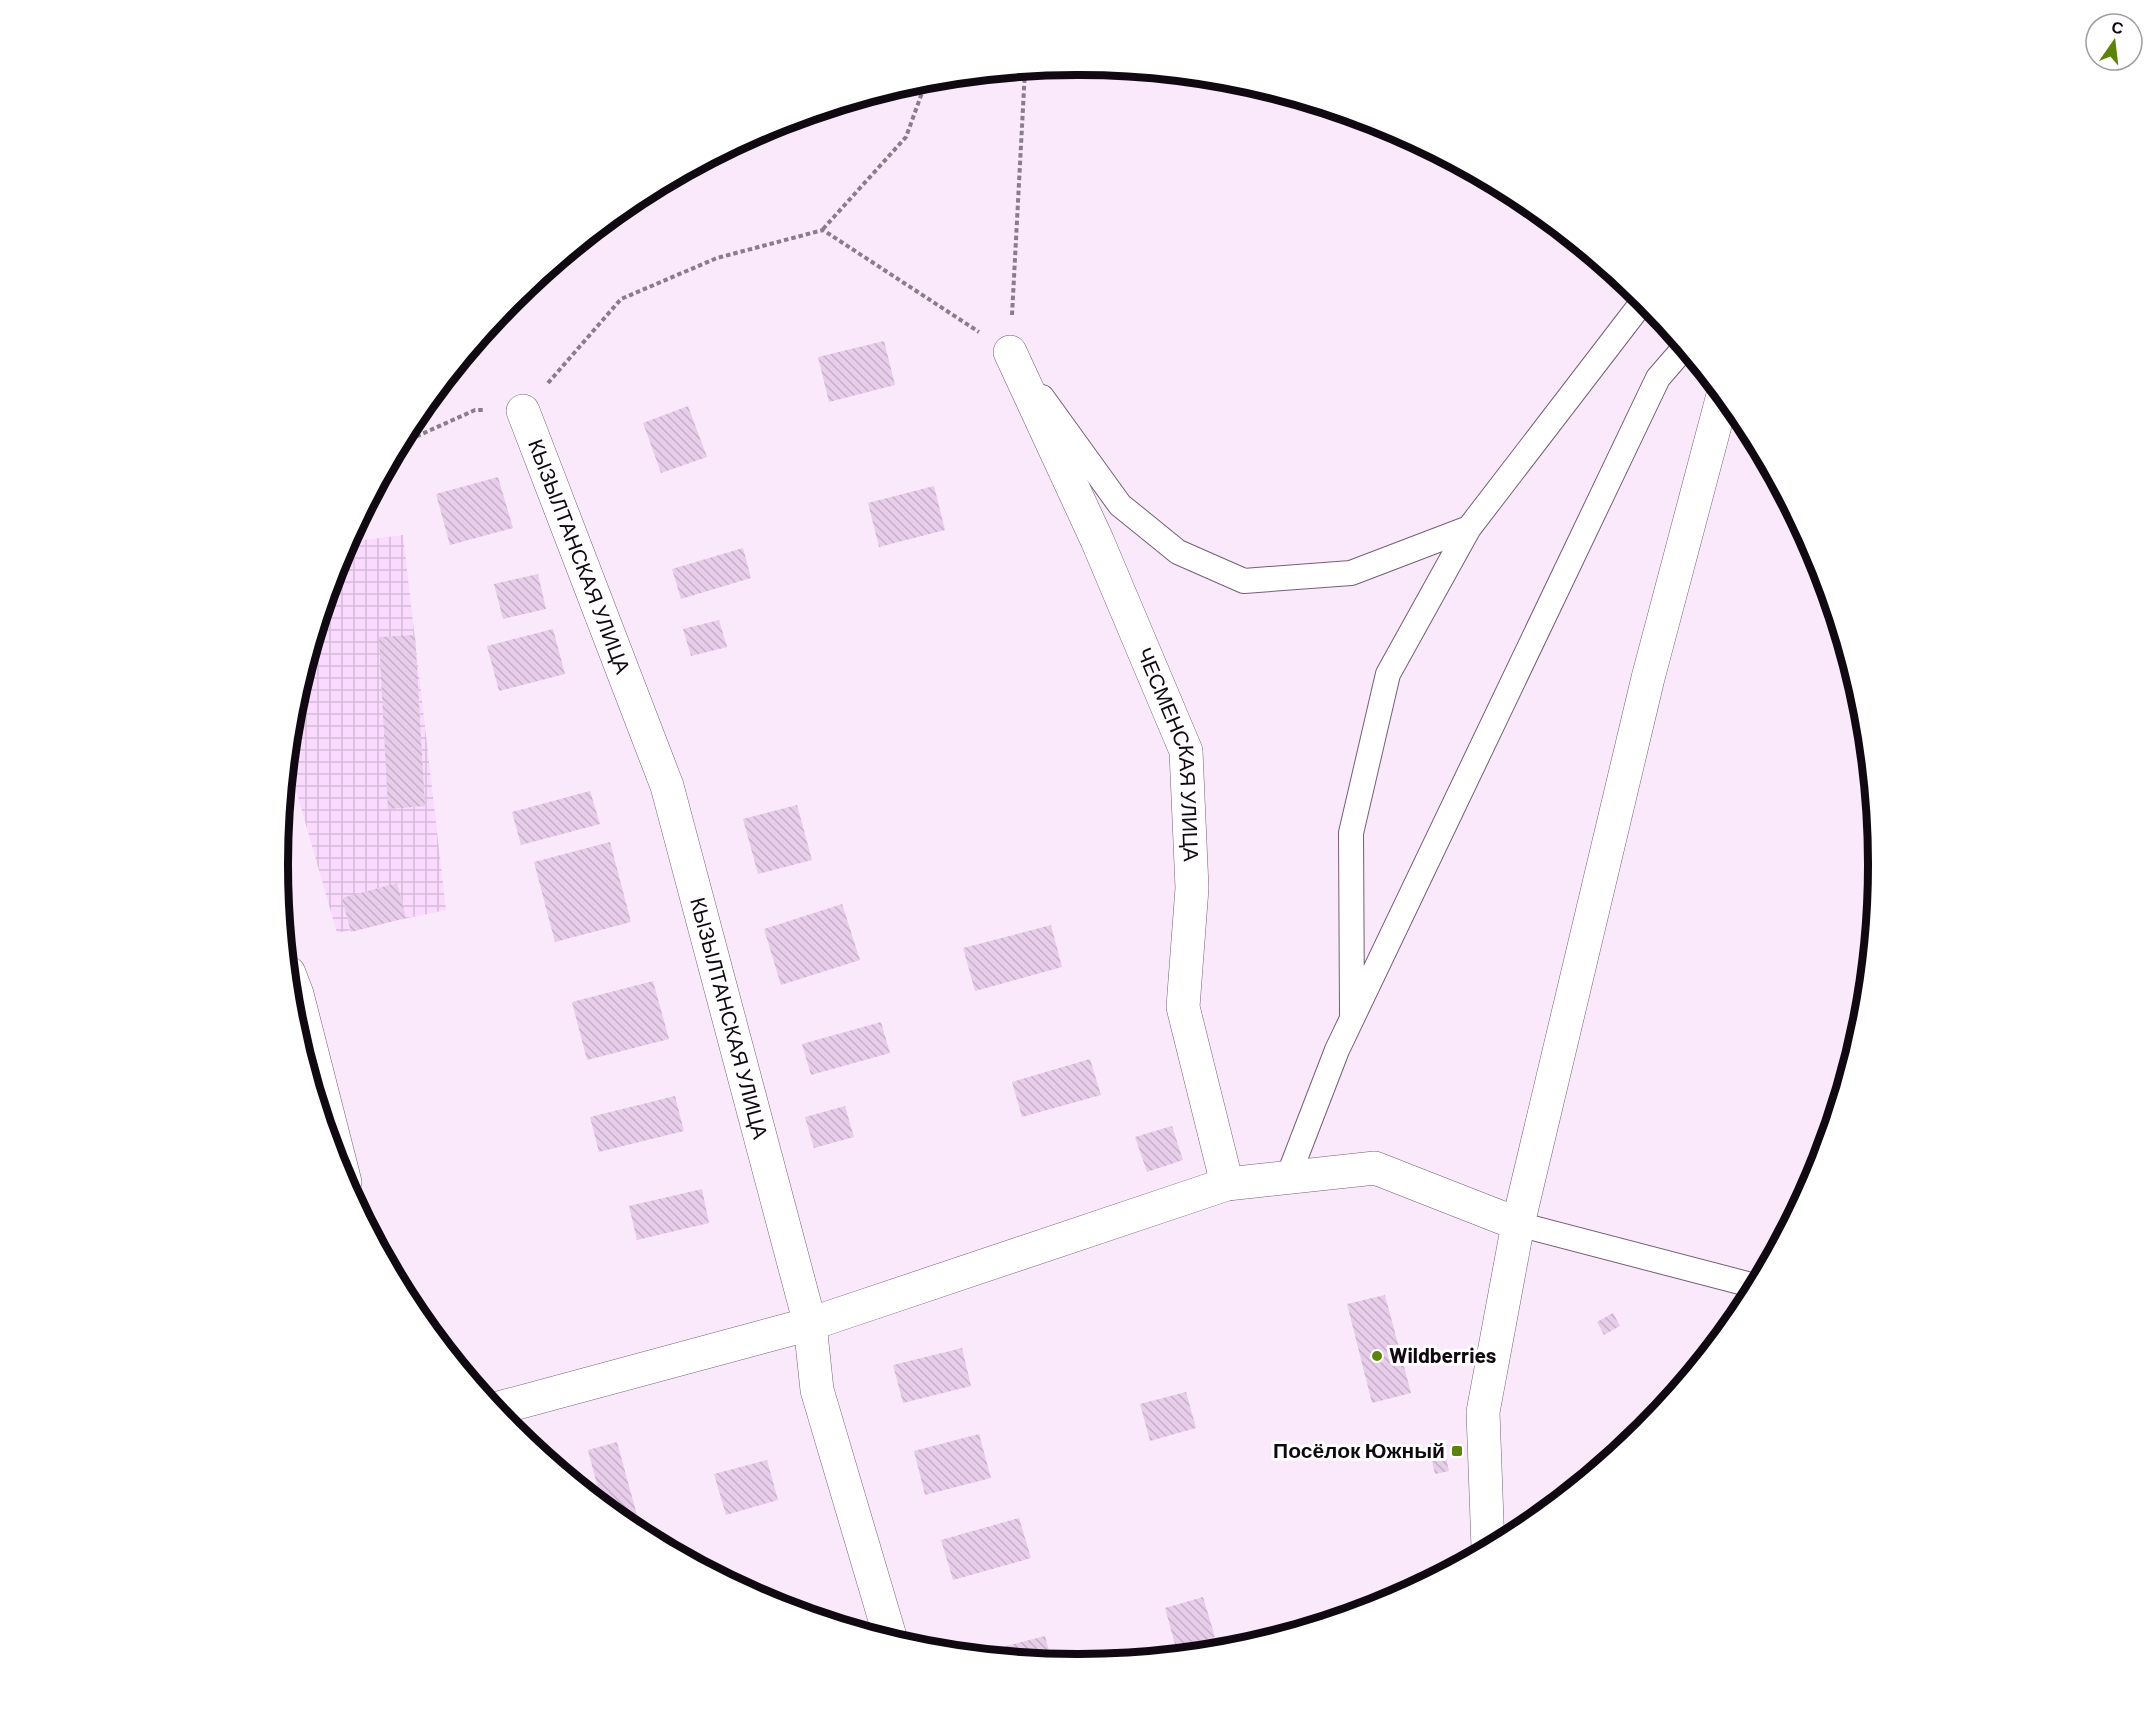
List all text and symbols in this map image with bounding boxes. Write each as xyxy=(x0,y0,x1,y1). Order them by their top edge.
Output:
north arrow xyxy=(2084,12,2144,72)
text: С xyxy=(2110,16,2126,38)
street label: КЫЗЫЛТАНСКАЯ УЛИЦА xyxy=(524,435,637,677)
street label: ЧЕСМЕНСКАЯ УЛИЦА xyxy=(1133,643,1205,862)
street label: КЫЗЫЛТАНСКАЯ УЛИЦА xyxy=(686,894,774,1141)
place label: Wildberries xyxy=(1389,1342,1496,1367)
marker: Wildberries xyxy=(1370,1349,1384,1363)
place label: Посёлок Южный xyxy=(1273,1437,1445,1462)
marker: Посёлок Южный xyxy=(1450,1444,1464,1458)

